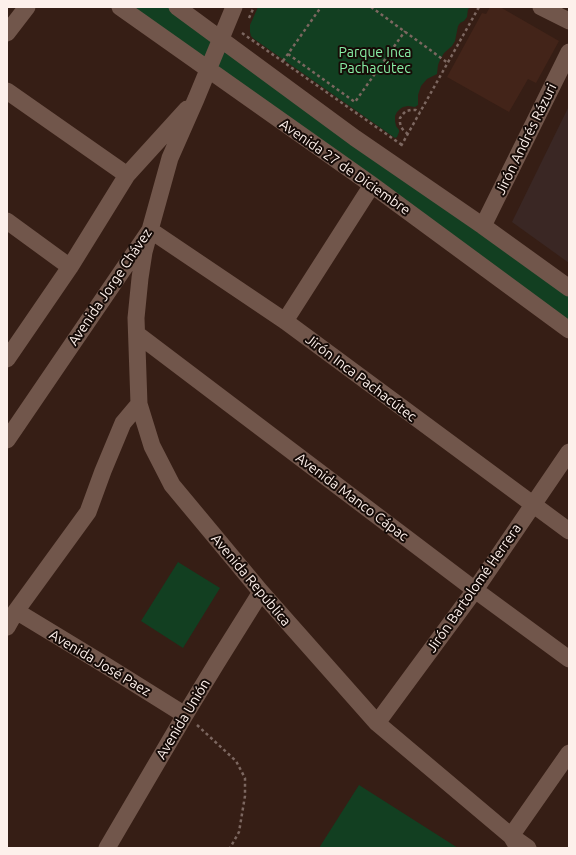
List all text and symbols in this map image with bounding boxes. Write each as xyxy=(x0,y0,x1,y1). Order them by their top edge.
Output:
park label: Parque Inca Pachacútec xyxy=(338,44,412,76)
street label: Jirón Andrés Rázuri xyxy=(492,81,560,197)
street label: Avenida 27 de Diciembre xyxy=(276,115,414,219)
street label: Avenida Jorge Chávez xyxy=(65,225,155,349)
street label: Jirón Inca Pachacútec xyxy=(302,331,420,425)
street label: Avenida Manco Cápac xyxy=(292,449,412,545)
street label: Jirón Bartolomé Herrera xyxy=(423,520,525,656)
street label: Avenida República xyxy=(208,531,294,629)
street label: Avenida José Paez xyxy=(46,626,154,700)
street label: Avenida Unión xyxy=(152,676,214,762)

